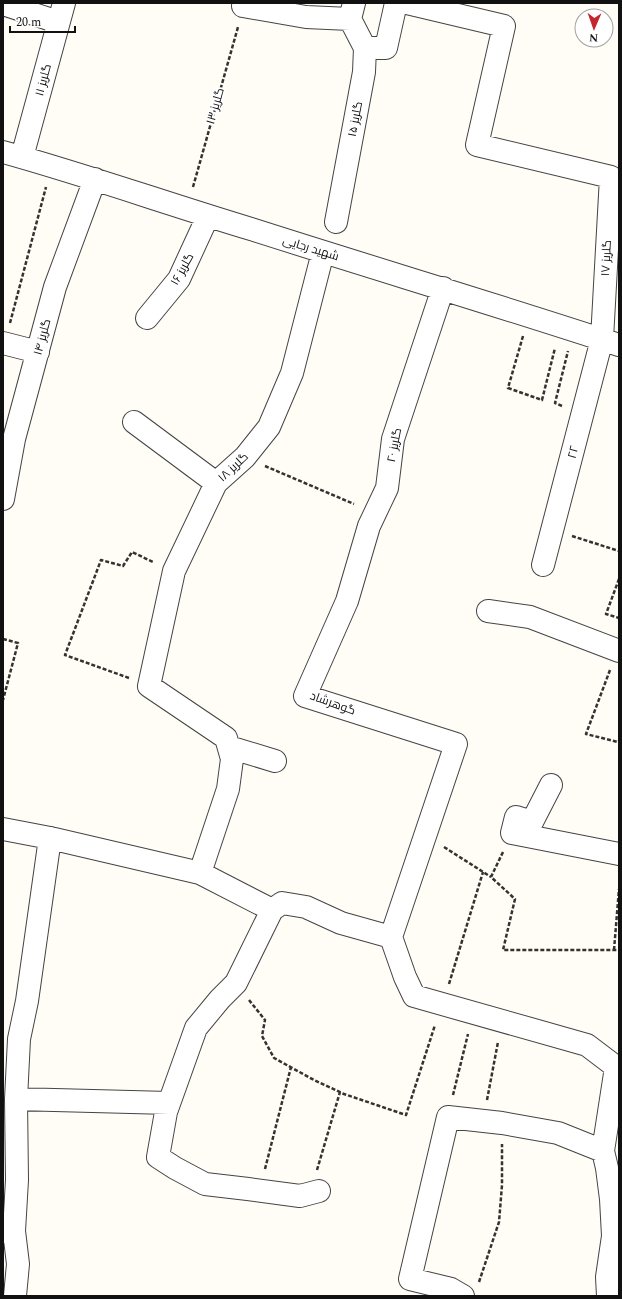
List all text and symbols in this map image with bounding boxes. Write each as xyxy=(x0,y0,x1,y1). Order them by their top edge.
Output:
scale bar xyxy=(10,8,75,34)
north arrow xyxy=(574,8,614,48)
text: 20 m xyxy=(16,13,41,32)
text: N xyxy=(589,29,598,46)
street label: گلریز ۱۱ xyxy=(30,62,57,98)
street label: گلریز ۱۳ xyxy=(201,86,230,127)
street label: گلریز ۱۵ xyxy=(343,100,368,138)
street label: شهید رجایی xyxy=(280,231,341,266)
street label: گلریز ۱۷ xyxy=(596,239,617,277)
street label: گلریز ۱۶ xyxy=(166,249,199,289)
street label: گلریز ۱۴ xyxy=(29,317,56,357)
street label: گلریز ۲۰ xyxy=(382,426,407,464)
street label: ۲۲ xyxy=(563,444,584,461)
street label: گلریز ۱۸ xyxy=(214,448,253,487)
street label: گوهرشاد xyxy=(307,686,358,721)

